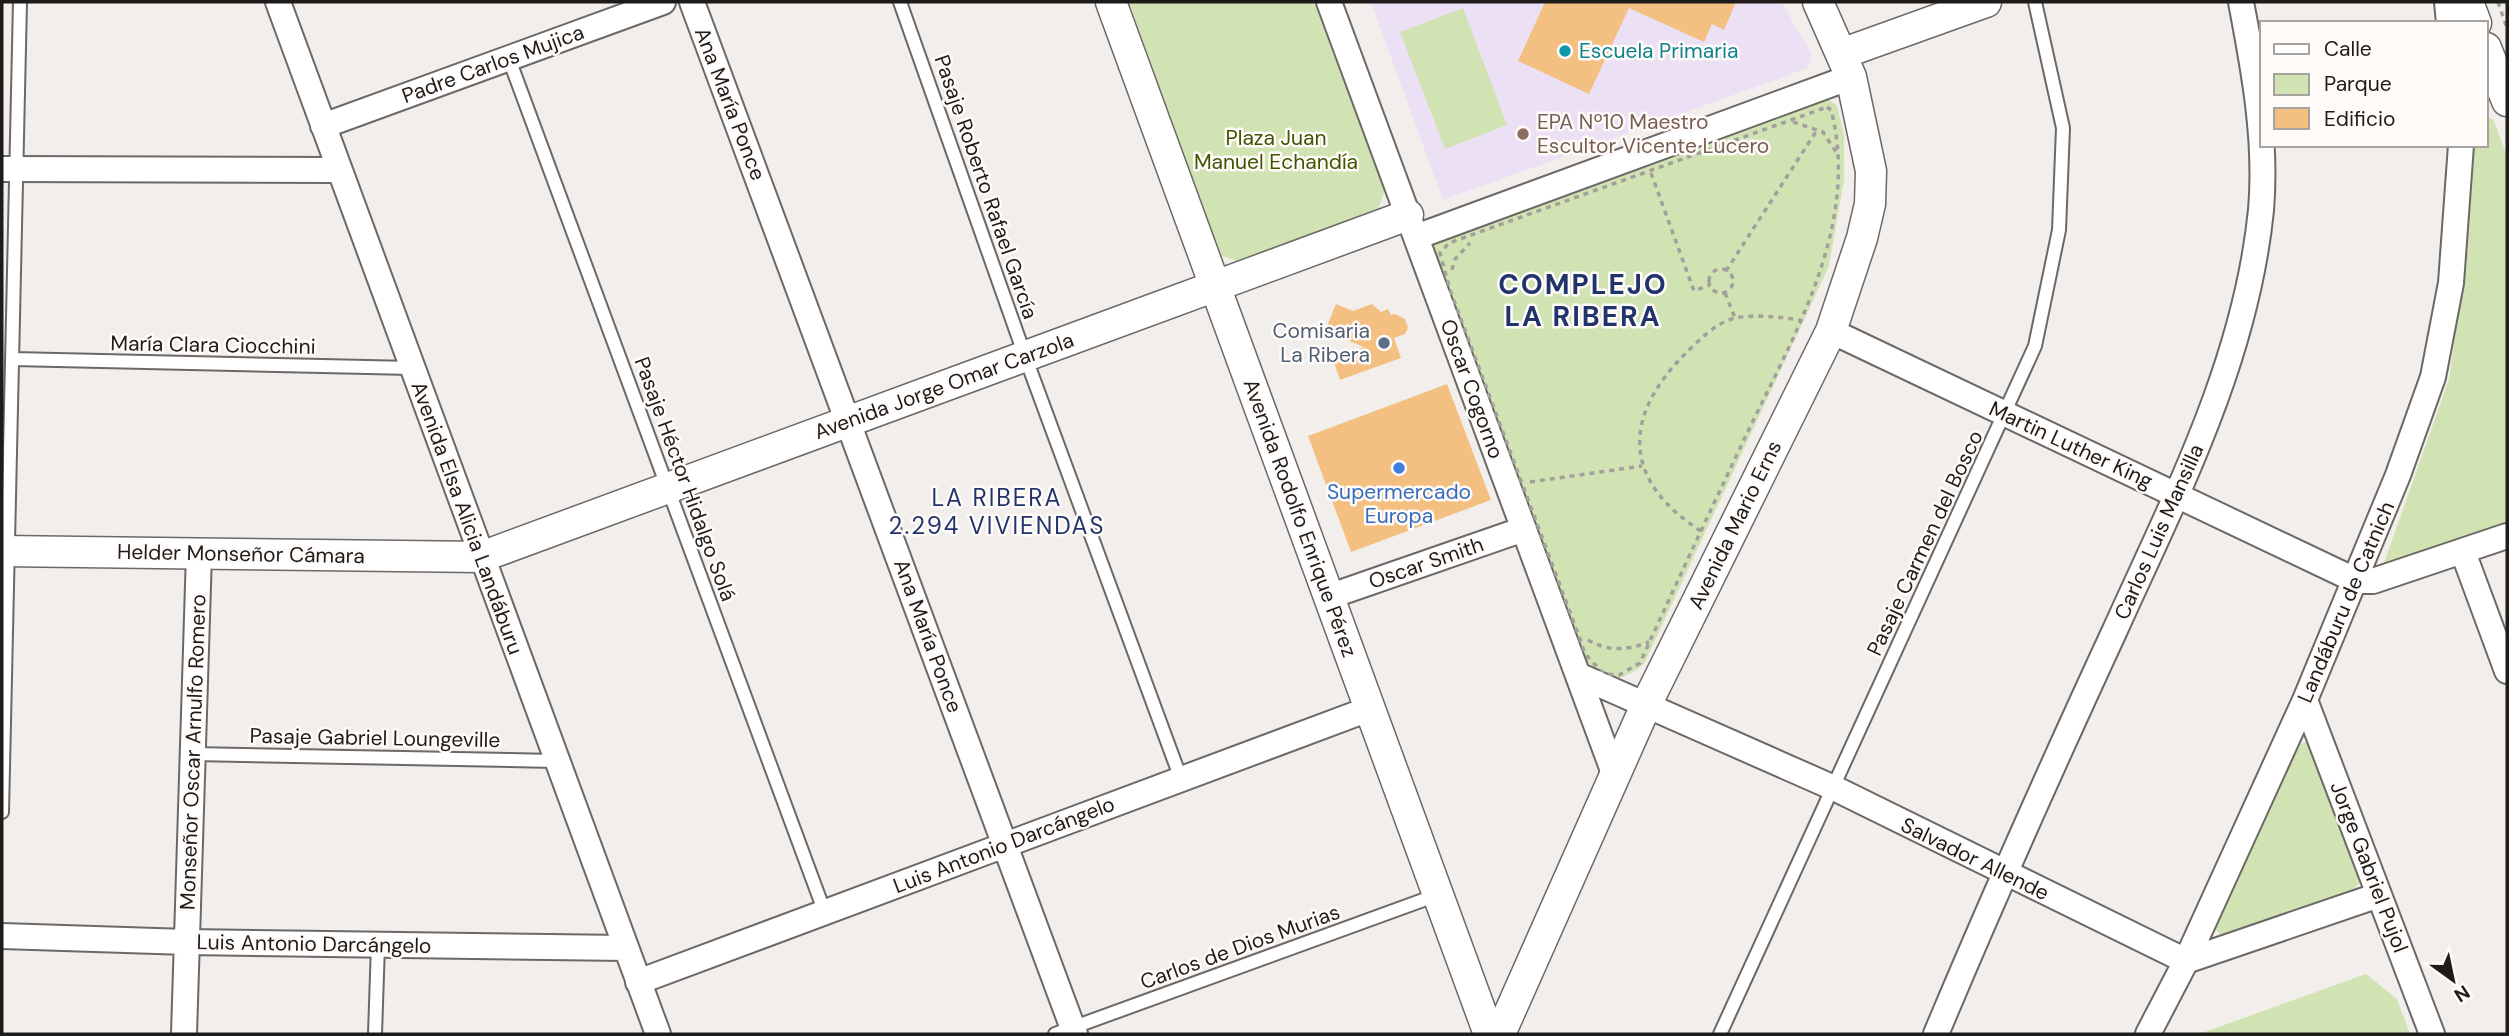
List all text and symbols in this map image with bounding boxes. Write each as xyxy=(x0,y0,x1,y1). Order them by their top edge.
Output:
street label: Padre Carlos Mujica xyxy=(398,18,588,110)
legend xyxy=(2260,21,2488,147)
street label: Ana María Ponce xyxy=(688,24,772,185)
text: Calle xyxy=(2324,35,2372,63)
place label: Escuela Primaria xyxy=(1579,37,1738,65)
marker: Escuela Primaria xyxy=(1557,43,1573,59)
street label: Pasaje Roberto Rafael García xyxy=(928,51,1044,323)
text: Parque xyxy=(2324,70,2392,98)
text: Edificio xyxy=(2324,105,2395,133)
place label: EPA Nº10 Maestro Escultor Vicente Lucero xyxy=(1537,108,1769,160)
park label: Plaza Juan Manuel Echandía xyxy=(1194,124,1358,176)
marker: EPA Nº10 Maestro Escultor Vicente Lucero xyxy=(1515,126,1531,142)
district label: COMPLEJO LA RIBERA xyxy=(1498,266,1668,335)
street label: Oscar Cogorno xyxy=(1434,315,1510,463)
place label: Comisaria La Ribera xyxy=(1273,317,1370,369)
street label: Avenida Jorge Omar Carzola xyxy=(810,326,1078,446)
street label: María Clara Ciocchini xyxy=(110,329,316,361)
marker: Comisaria La Ribera xyxy=(1376,335,1392,351)
street label: Pasaje Héctor Hidalgo Solá xyxy=(628,353,742,605)
street label: Avenida Rodolfo Enrique Pérez xyxy=(1237,375,1363,661)
street label: Avenida Elsa Alicia Landáburu xyxy=(404,378,530,658)
street label: Martin Luther King xyxy=(1985,395,2158,495)
street label: Pasaje Carmen del Bosco xyxy=(1860,426,1990,660)
street label: Avenida Mario Erns xyxy=(1682,436,1788,614)
street label: Carlos Luis Mansilla xyxy=(2108,440,2210,624)
marker: Supermercado Europa xyxy=(1391,460,1407,476)
place label: Supermercado Europa xyxy=(1327,478,1471,530)
district label: LA RIBERA 2.294 VIVIENDAS xyxy=(889,482,1105,541)
street label: Landáburu de Catnich xyxy=(2291,497,2401,707)
street label: Oscar Smith xyxy=(1365,530,1487,596)
street label: Helder Monseñor Cámara xyxy=(117,538,365,570)
street label: Ana María Ponce xyxy=(887,555,969,717)
street label: Monseñor Oscar Arnulfo Romero xyxy=(173,594,213,910)
street label: Pasaje Gabriel Loungeville xyxy=(249,722,501,754)
street label: Jorge Gabriel Pujol xyxy=(2323,777,2415,957)
street label: Luis Antonio Darcángelo xyxy=(889,790,1119,900)
street label: Salvador Allende xyxy=(1896,811,2054,907)
street label: Carlos de Dios Murias xyxy=(1136,898,1344,996)
street label: Luis Antonio Darcángelo xyxy=(196,928,432,960)
north arrow xyxy=(2418,945,2488,1015)
text: N xyxy=(2449,980,2475,1008)

